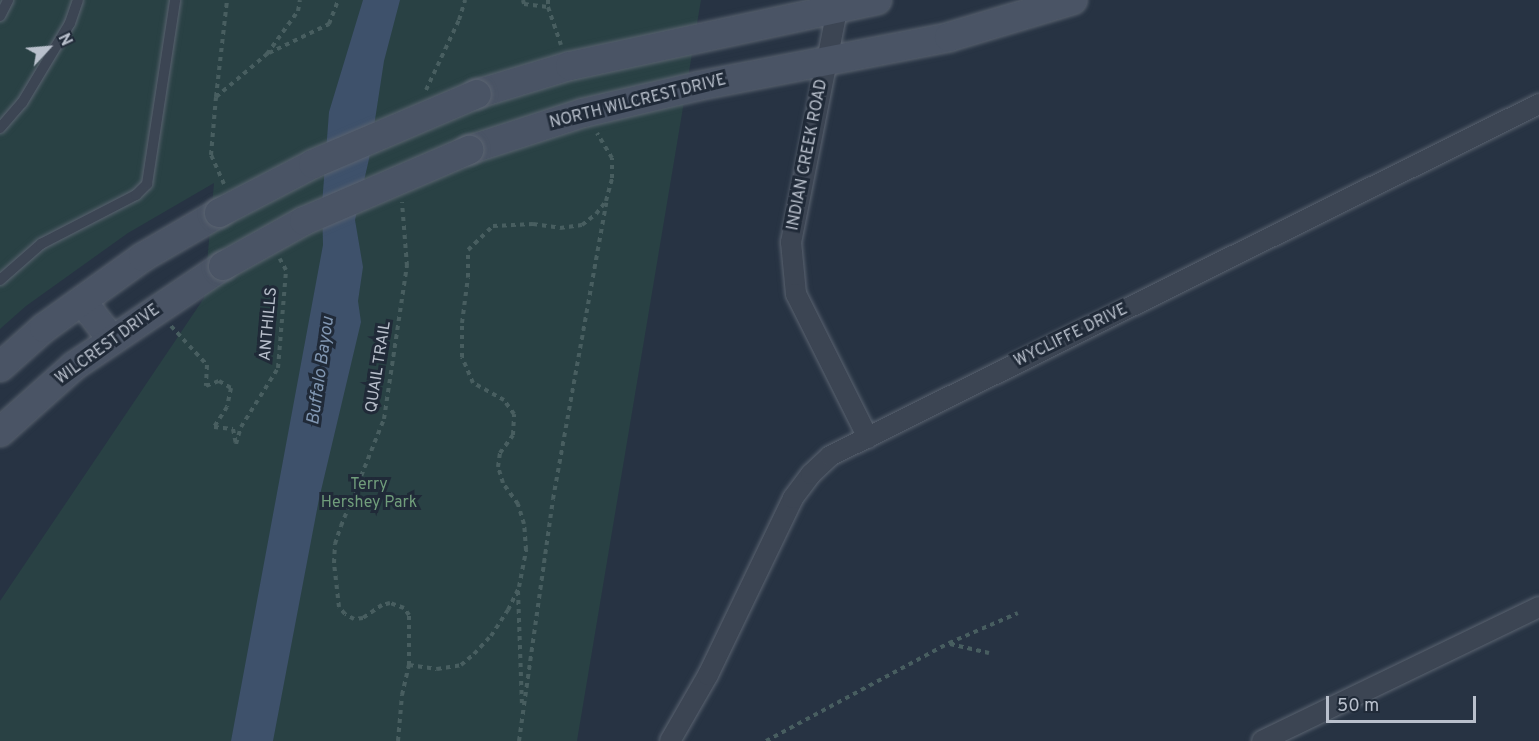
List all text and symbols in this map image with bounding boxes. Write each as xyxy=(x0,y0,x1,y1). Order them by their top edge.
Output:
north arrow xyxy=(18,18,78,78)
text: N xyxy=(53,31,76,50)
street label: NORTH WILCREST DRIVE xyxy=(547,71,729,133)
street label: INDIAN CREEK ROAD xyxy=(784,78,832,232)
street label: ANTHILLS xyxy=(256,286,282,362)
street label: WYCLIFFE DRIVE xyxy=(1011,300,1131,372)
street label: WILCREST DRIVE xyxy=(52,301,164,389)
water label: Buffalo Bayou xyxy=(304,315,340,427)
street label: QUAIL TRAIL xyxy=(362,319,396,415)
park label: Terry Hershey Park xyxy=(321,475,417,513)
scale bar xyxy=(1329,684,1479,722)
text: 50 m xyxy=(1337,695,1379,718)

